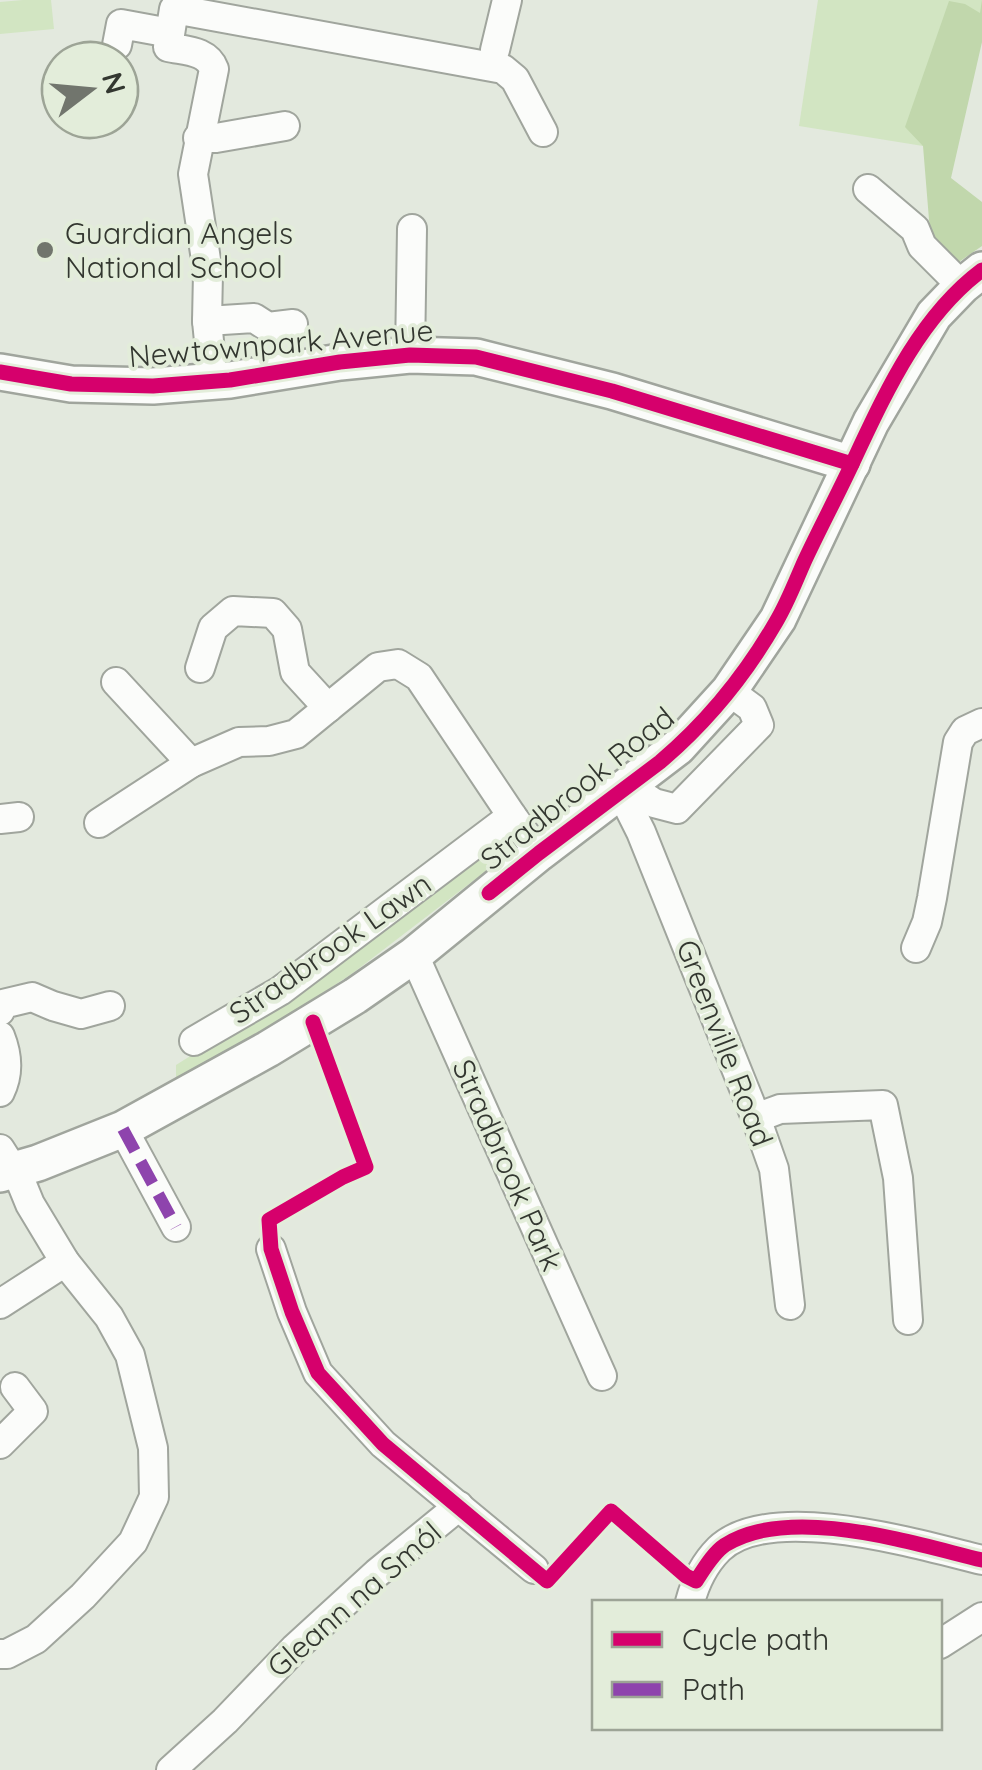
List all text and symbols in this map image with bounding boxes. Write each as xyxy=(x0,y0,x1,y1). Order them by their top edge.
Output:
north arrow xyxy=(40,40,140,140)
text: N xyxy=(95,68,134,98)
place label: Guardian Angels National School xyxy=(65,214,293,286)
marker: Guardian Angels National School xyxy=(34,239,56,261)
street label: Newtownpark Avenue xyxy=(127,311,435,375)
street label: Stradbrook Road xyxy=(472,698,682,878)
street label: Stradbrook Lawn xyxy=(222,864,438,1032)
street label: Greenville Road xyxy=(668,934,782,1152)
street label: Stradbrook Park xyxy=(444,1053,572,1277)
street label: Gleann na Smól xyxy=(259,1513,449,1685)
legend xyxy=(592,1600,942,1730)
text: Cycle path xyxy=(682,1620,829,1658)
text: Path xyxy=(682,1670,745,1708)

